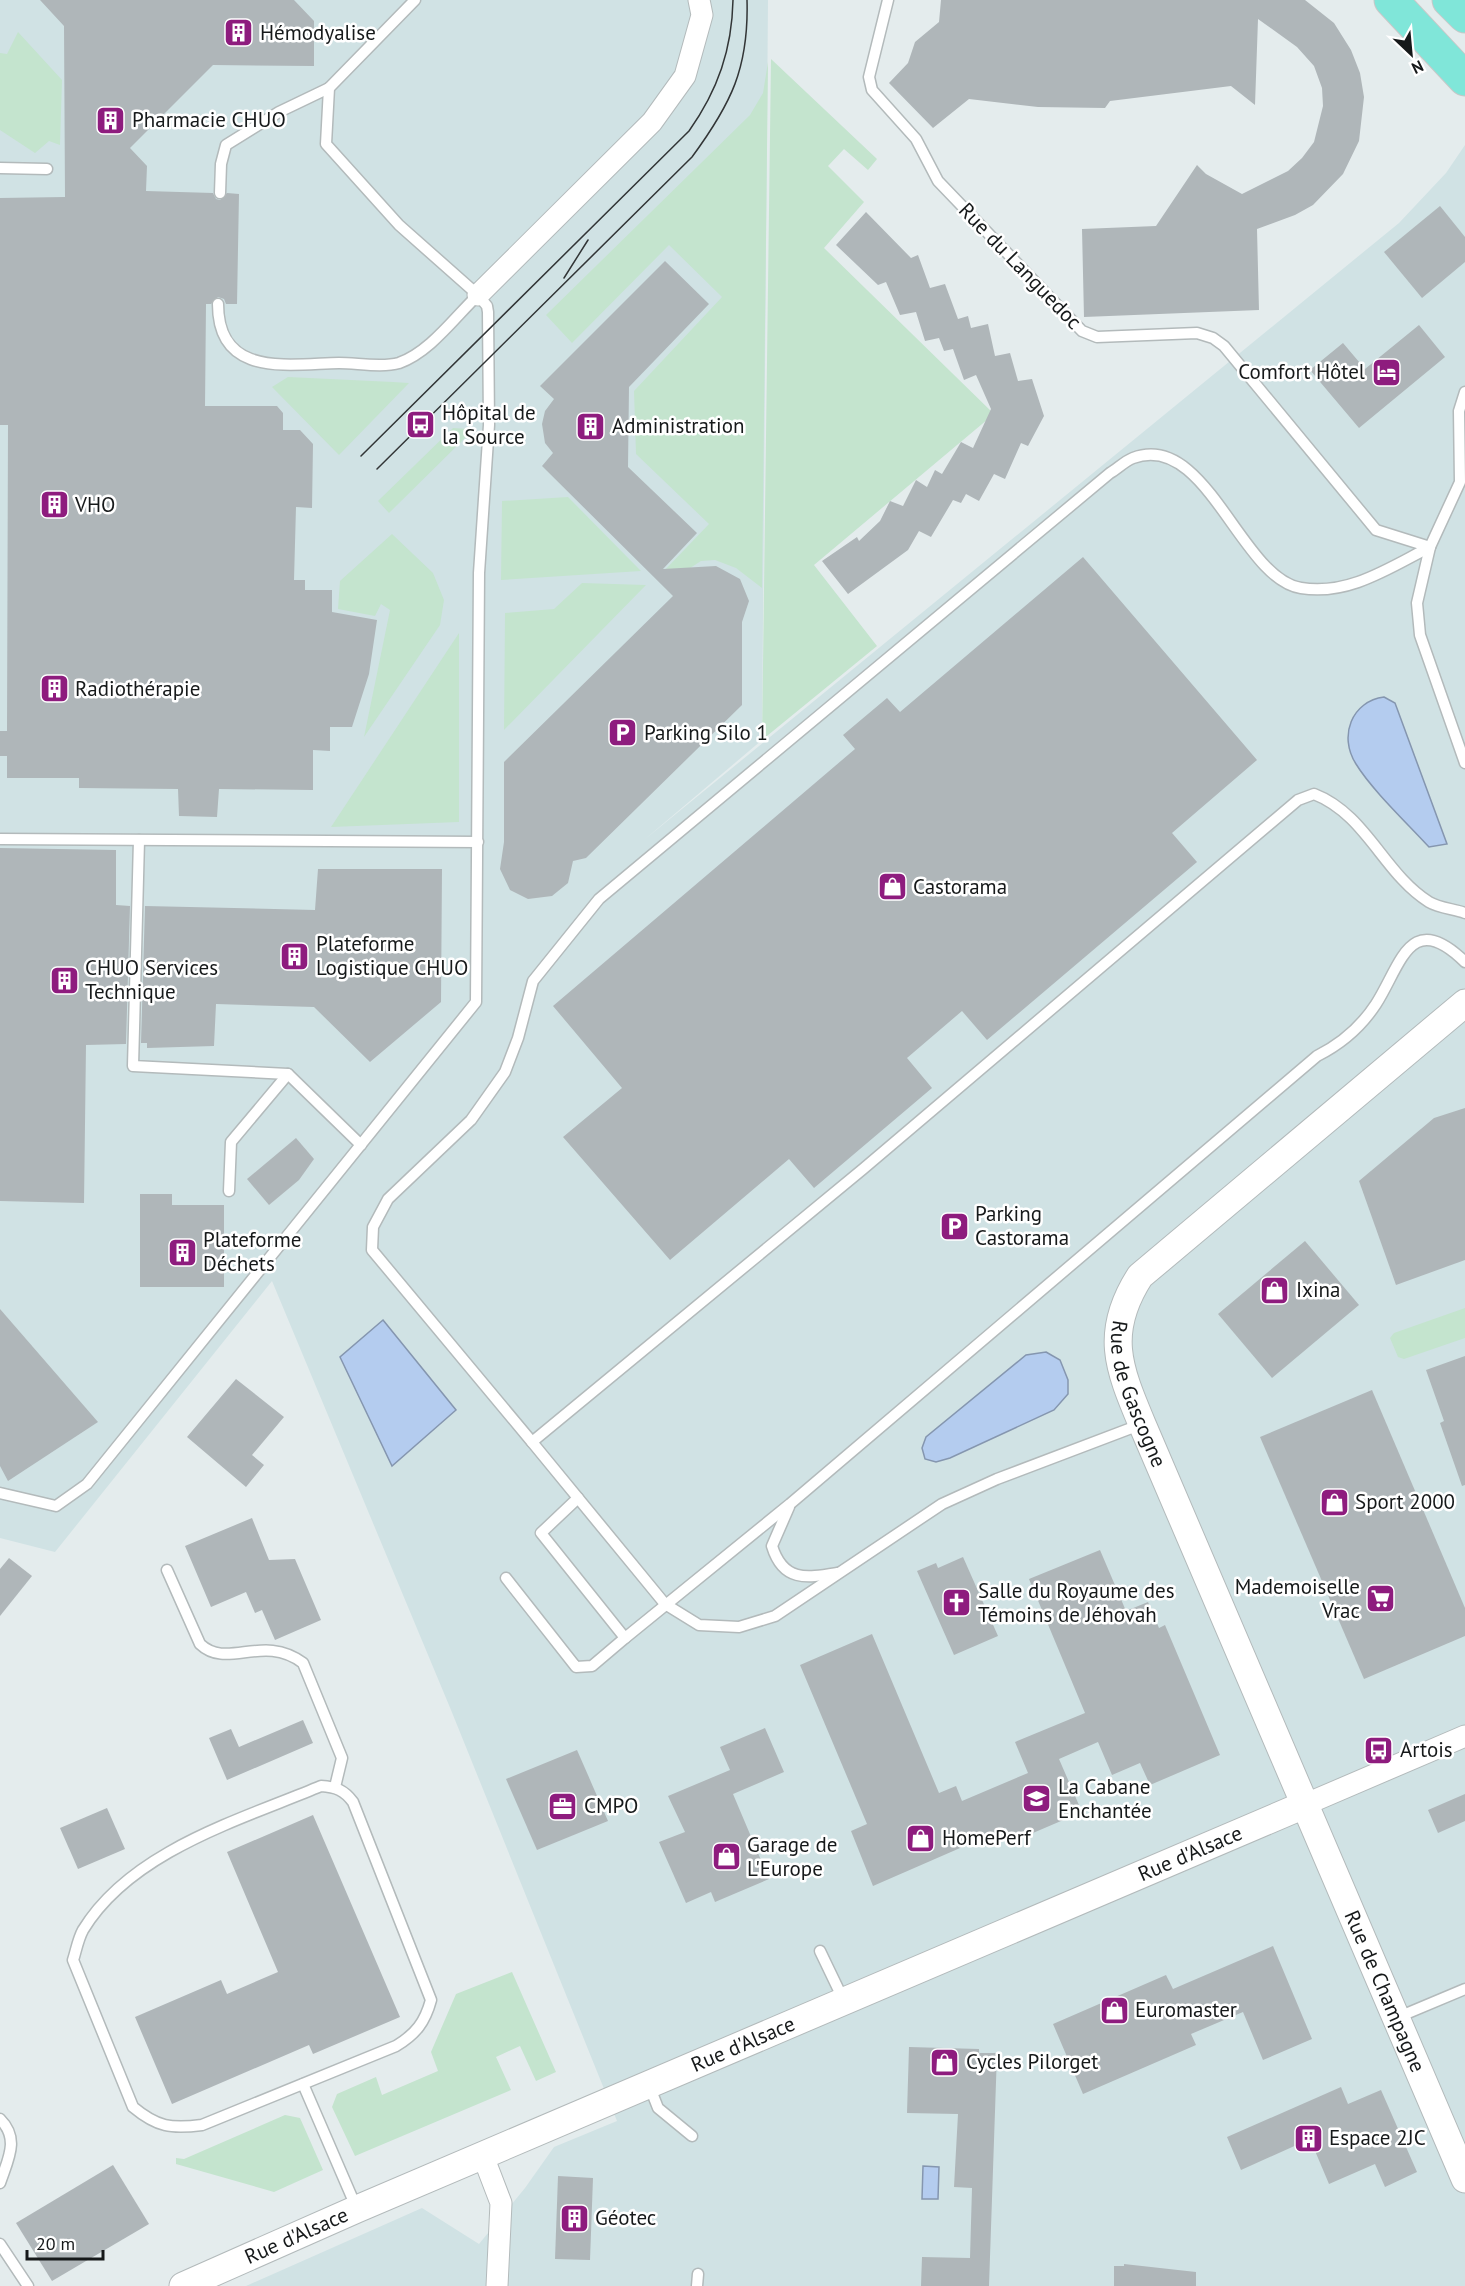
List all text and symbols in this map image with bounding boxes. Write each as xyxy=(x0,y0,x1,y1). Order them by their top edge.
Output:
building icon: Hémodyalise xyxy=(223,17,255,49)
place label: Hémodyalise xyxy=(260,19,376,46)
north arrow xyxy=(1381,24,1441,84)
text: N xyxy=(1408,56,1427,79)
building icon: Pharmacie CHUO xyxy=(95,104,127,136)
place label: Pharmacie CHUO xyxy=(132,106,286,133)
street label: Rue du Languedoc xyxy=(953,197,1088,335)
hotel icon: Comfort Hôtel xyxy=(1370,356,1402,388)
place label: Comfort Hôtel xyxy=(1238,358,1365,385)
place label: Hôpital de la Source xyxy=(442,399,536,450)
bus stop icon: Hôpital de la Source xyxy=(405,409,437,441)
building icon: Administration xyxy=(575,410,607,442)
place label: Administration xyxy=(612,412,744,439)
building icon: VHO xyxy=(38,489,70,521)
place label: VHO xyxy=(74,491,115,518)
building icon: Radiothérapie xyxy=(38,673,70,705)
place label: Radiothérapie xyxy=(75,675,200,702)
parking icon: Parking Silo 1 xyxy=(607,717,639,749)
place label: Parking Silo 1 xyxy=(644,719,768,746)
shop icon: Castorama xyxy=(876,871,908,903)
place label: Castorama xyxy=(913,873,1007,900)
place label: Plateforme Logistique CHUO xyxy=(316,930,468,981)
building icon: Plateforme Logistique CHUO xyxy=(279,940,311,972)
place label: CHUO Services Technique xyxy=(85,954,218,1005)
building icon: CHUO Services Technique xyxy=(48,964,80,996)
place label: Parking Castorama xyxy=(975,1200,1069,1251)
parking icon: Parking Castorama xyxy=(938,1210,970,1242)
place label: Plateforme Déchets xyxy=(203,1226,301,1277)
building icon: Plateforme Déchets xyxy=(166,1236,198,1268)
shop icon: Ixina xyxy=(1259,1274,1291,1306)
place label: Ixina xyxy=(1296,1276,1340,1303)
street label: Rue de Gascogne xyxy=(1105,1319,1173,1471)
shop icon: Sport 2000 xyxy=(1318,1486,1350,1518)
place label: Sport 2000 xyxy=(1355,1488,1455,1515)
place label: Mademoiselle Vrac xyxy=(1235,1573,1360,1624)
place label: Salle du Royaume des Témoins de Jéhovah xyxy=(978,1577,1174,1628)
supermarket icon: Mademoiselle Vrac xyxy=(1365,1583,1397,1615)
church icon: Salle du Royaume des Témoins de Jéhovah xyxy=(941,1587,973,1619)
bus stop icon: Artois xyxy=(1363,1734,1395,1766)
place label: Artois xyxy=(1400,1736,1453,1763)
place label: La Cabane Enchantée xyxy=(1058,1773,1152,1824)
school or university icon: La Cabane Enchantée xyxy=(1021,1783,1053,1815)
office icon: CMPO xyxy=(547,1790,579,1822)
place label: CMPO xyxy=(584,1792,638,1819)
street label: Rue d'Alsace xyxy=(1134,1819,1246,1887)
shop icon: HomePerf xyxy=(905,1822,937,1854)
place label: HomePerf xyxy=(942,1824,1032,1851)
place label: Garage de L'Europe xyxy=(747,1831,837,1882)
shop icon: Garage de L'Europe xyxy=(710,1841,742,1873)
street label: Rue de Champagne xyxy=(1339,1906,1432,2076)
shop icon: Euromaster xyxy=(1098,1994,1130,2026)
place label: Euromaster xyxy=(1135,1996,1237,2023)
street label: Rue d'Alsace xyxy=(687,2010,799,2078)
shop icon: Cycles Pilorget xyxy=(929,2046,961,2078)
place label: Cycles Pilorget xyxy=(966,2048,1098,2075)
building icon: Espace 2JC xyxy=(1292,2122,1324,2154)
place label: Espace 2JC xyxy=(1329,2124,1426,2151)
street label: Rue d'Alsace xyxy=(240,2201,352,2270)
building icon: Géotec xyxy=(558,2202,590,2234)
place label: Géotec xyxy=(595,2204,656,2231)
scale bar xyxy=(27,2223,104,2261)
text: 20 m xyxy=(36,2232,75,2255)

